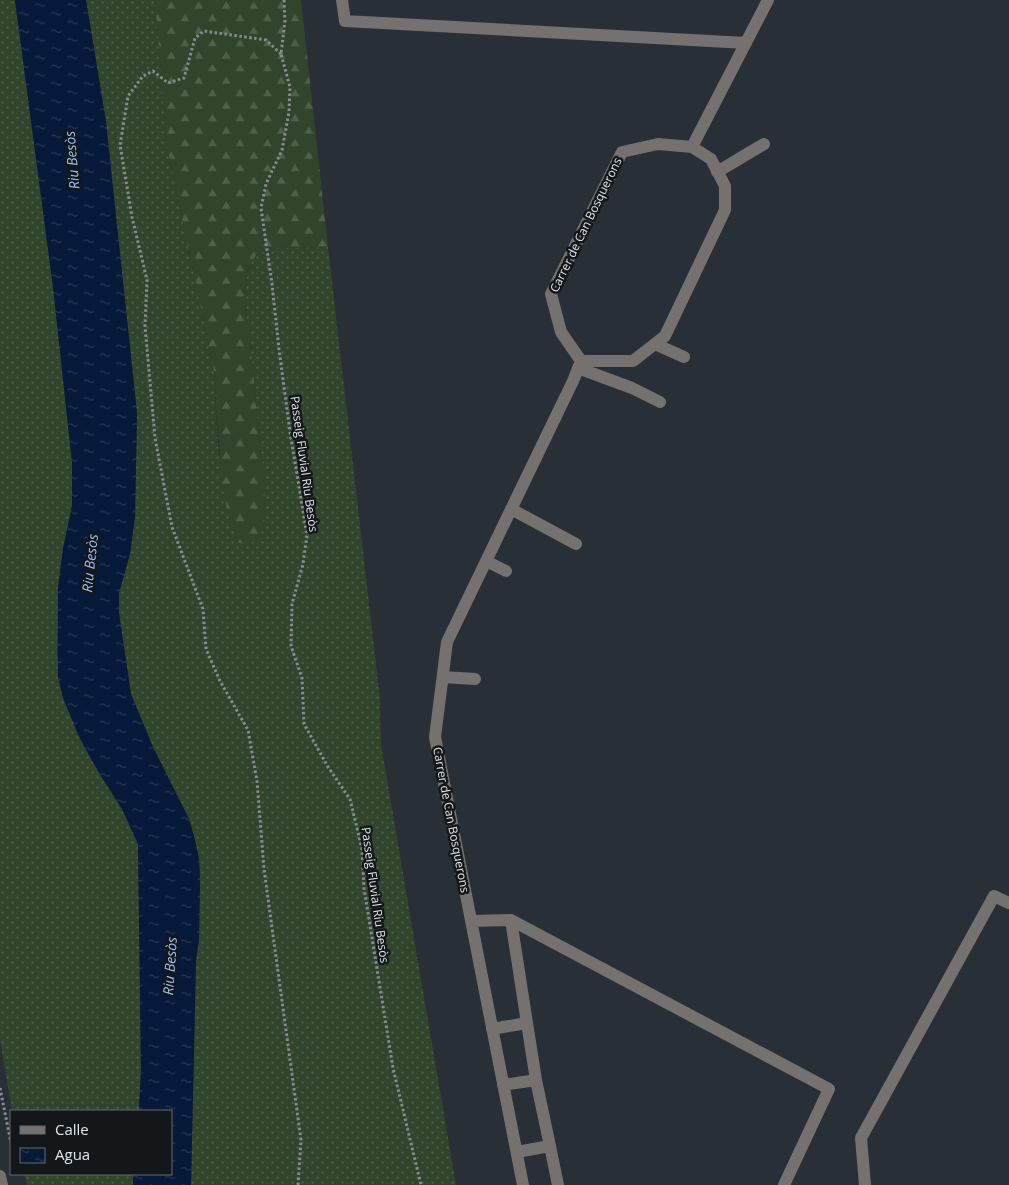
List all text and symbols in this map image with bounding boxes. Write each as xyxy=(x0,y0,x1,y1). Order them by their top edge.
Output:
water label: Riu Besòs xyxy=(59,130,84,190)
street label: Carrer de Can Bosquerons xyxy=(545,154,626,295)
street label: Passeig Fluvial Riu Besòs xyxy=(287,395,322,533)
water label: Riu Besòs xyxy=(77,533,102,593)
street label: Carrer de Can Bosquerons xyxy=(429,746,474,894)
street label: Passeig Fluvial Riu Besòs xyxy=(358,826,393,964)
water label: Riu Besòs xyxy=(158,936,181,996)
legend xyxy=(10,1110,172,1175)
text: Calle xyxy=(55,1119,89,1139)
text: Agua xyxy=(55,1144,90,1164)

